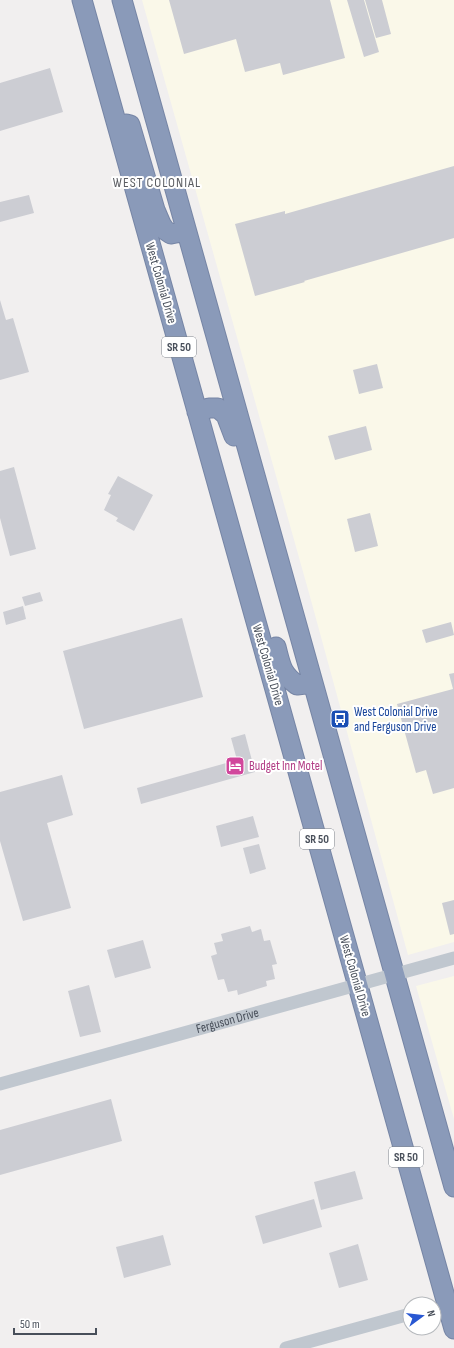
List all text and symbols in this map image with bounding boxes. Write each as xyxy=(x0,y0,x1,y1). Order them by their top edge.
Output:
district label: WEST COLONIAL xyxy=(113,174,201,191)
street label: West Colonial Drive xyxy=(142,241,180,325)
road number: SR 50 xyxy=(162,337,196,357)
street label: West Colonial Drive xyxy=(249,623,287,707)
place label: West Colonial Drive and Ferguson Drive xyxy=(354,704,438,735)
bus stop icon: West Colonial Drive and Ferguson Drive xyxy=(329,708,351,730)
hotel icon: Budget Inn Motel xyxy=(224,755,246,777)
place label: Budget Inn Motel xyxy=(249,758,322,774)
road number: SR 50 xyxy=(300,829,334,849)
street label: West Colonial Drive xyxy=(336,934,374,1018)
street label: Ferguson Drive xyxy=(194,1005,261,1037)
road number: SR 50 xyxy=(389,1147,423,1167)
north arrow xyxy=(402,1296,442,1336)
text: N xyxy=(424,1309,438,1318)
scale bar xyxy=(14,1310,96,1336)
text: 50 m xyxy=(20,1317,40,1332)

